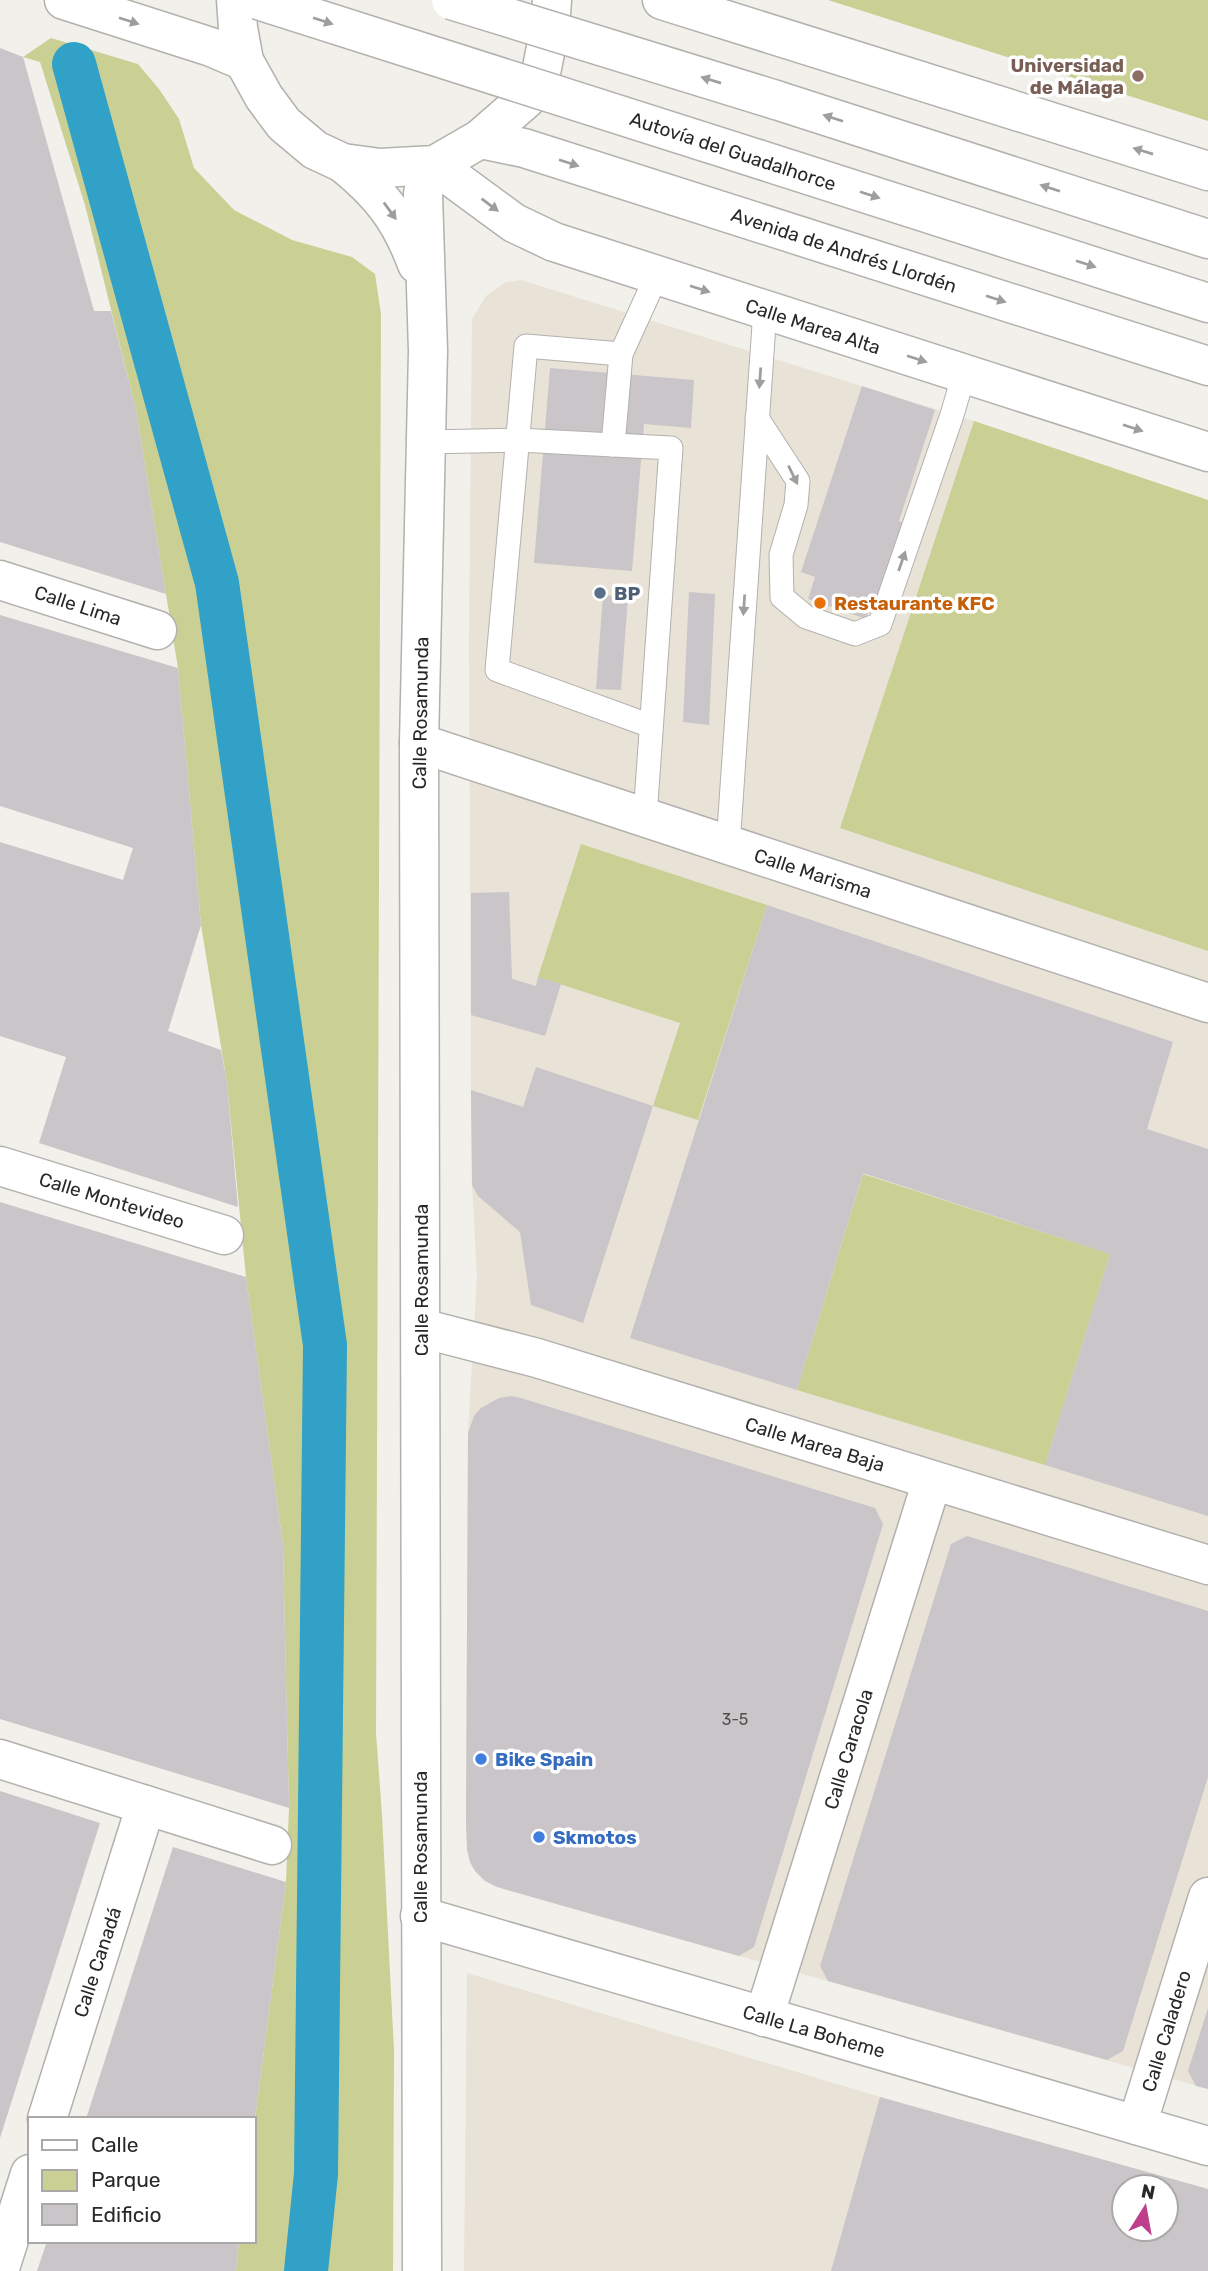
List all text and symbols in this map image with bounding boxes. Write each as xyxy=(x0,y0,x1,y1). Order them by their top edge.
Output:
one-way arrow xyxy=(119,16,140,27)
one-way arrow xyxy=(313,16,334,26)
place label: Universidad de Málaga xyxy=(1011,54,1124,99)
marker: Universidad de Málaga xyxy=(1130,68,1146,84)
one-way arrow xyxy=(700,74,721,84)
street label: Autovía del Guadalhorce xyxy=(627,107,839,196)
one-way arrow xyxy=(822,112,843,123)
one-way arrow xyxy=(1132,145,1153,155)
one-way arrow xyxy=(559,158,580,168)
one-way arrow xyxy=(1039,182,1060,193)
one-way arrow xyxy=(859,190,880,201)
one-way arrow xyxy=(481,197,499,212)
one-way arrow xyxy=(383,202,397,220)
street label: Avenida de Andrés Llordén xyxy=(728,203,960,298)
one-way arrow xyxy=(1076,260,1097,270)
one-way arrow xyxy=(690,285,711,295)
street label: Calle Marea Alta xyxy=(742,294,883,359)
one-way arrow xyxy=(986,294,1007,304)
one-way arrow xyxy=(906,354,927,365)
one-way arrow xyxy=(754,368,765,390)
one-way arrow xyxy=(1123,424,1144,434)
one-way arrow xyxy=(786,466,798,486)
one-way arrow xyxy=(897,551,908,572)
street label: Calle Lima xyxy=(31,581,124,630)
place label: BP xyxy=(614,582,640,605)
marker: BP xyxy=(592,585,608,601)
place label: Restaurante KFC xyxy=(834,592,995,615)
one-way arrow xyxy=(738,595,749,617)
marker: Restaurante KFC xyxy=(812,595,828,611)
street label: Calle Rosamunda xyxy=(408,636,433,790)
street label: Calle Marisma xyxy=(751,844,874,903)
street label: Calle Montevideo xyxy=(36,1167,187,1234)
street label: Calle Rosamunda xyxy=(410,1204,433,1356)
street label: Calle Marea Baja xyxy=(742,1412,887,1477)
street label: Calle Caracola xyxy=(819,1686,878,1812)
house number: 3-5 xyxy=(722,1710,748,1729)
place label: Bike Spain xyxy=(495,1748,593,1771)
marker: Bike Spain xyxy=(473,1751,489,1767)
street label: Calle Rosamunda xyxy=(409,1771,432,1923)
place label: Skmotos xyxy=(553,1826,637,1849)
marker: Skmotos xyxy=(531,1829,547,1845)
street label: Calle Canadá xyxy=(69,1904,126,2020)
street label: Calle Caladero xyxy=(1137,1968,1196,2095)
street label: Calle La Boheme xyxy=(740,2000,888,2063)
legend xyxy=(28,2117,256,2243)
text: Calle xyxy=(91,2132,139,2157)
text: Parque xyxy=(91,2167,161,2192)
north arrow xyxy=(1110,2173,1180,2243)
text: N xyxy=(1139,2179,1157,2204)
text: Edificio xyxy=(91,2202,161,2227)

